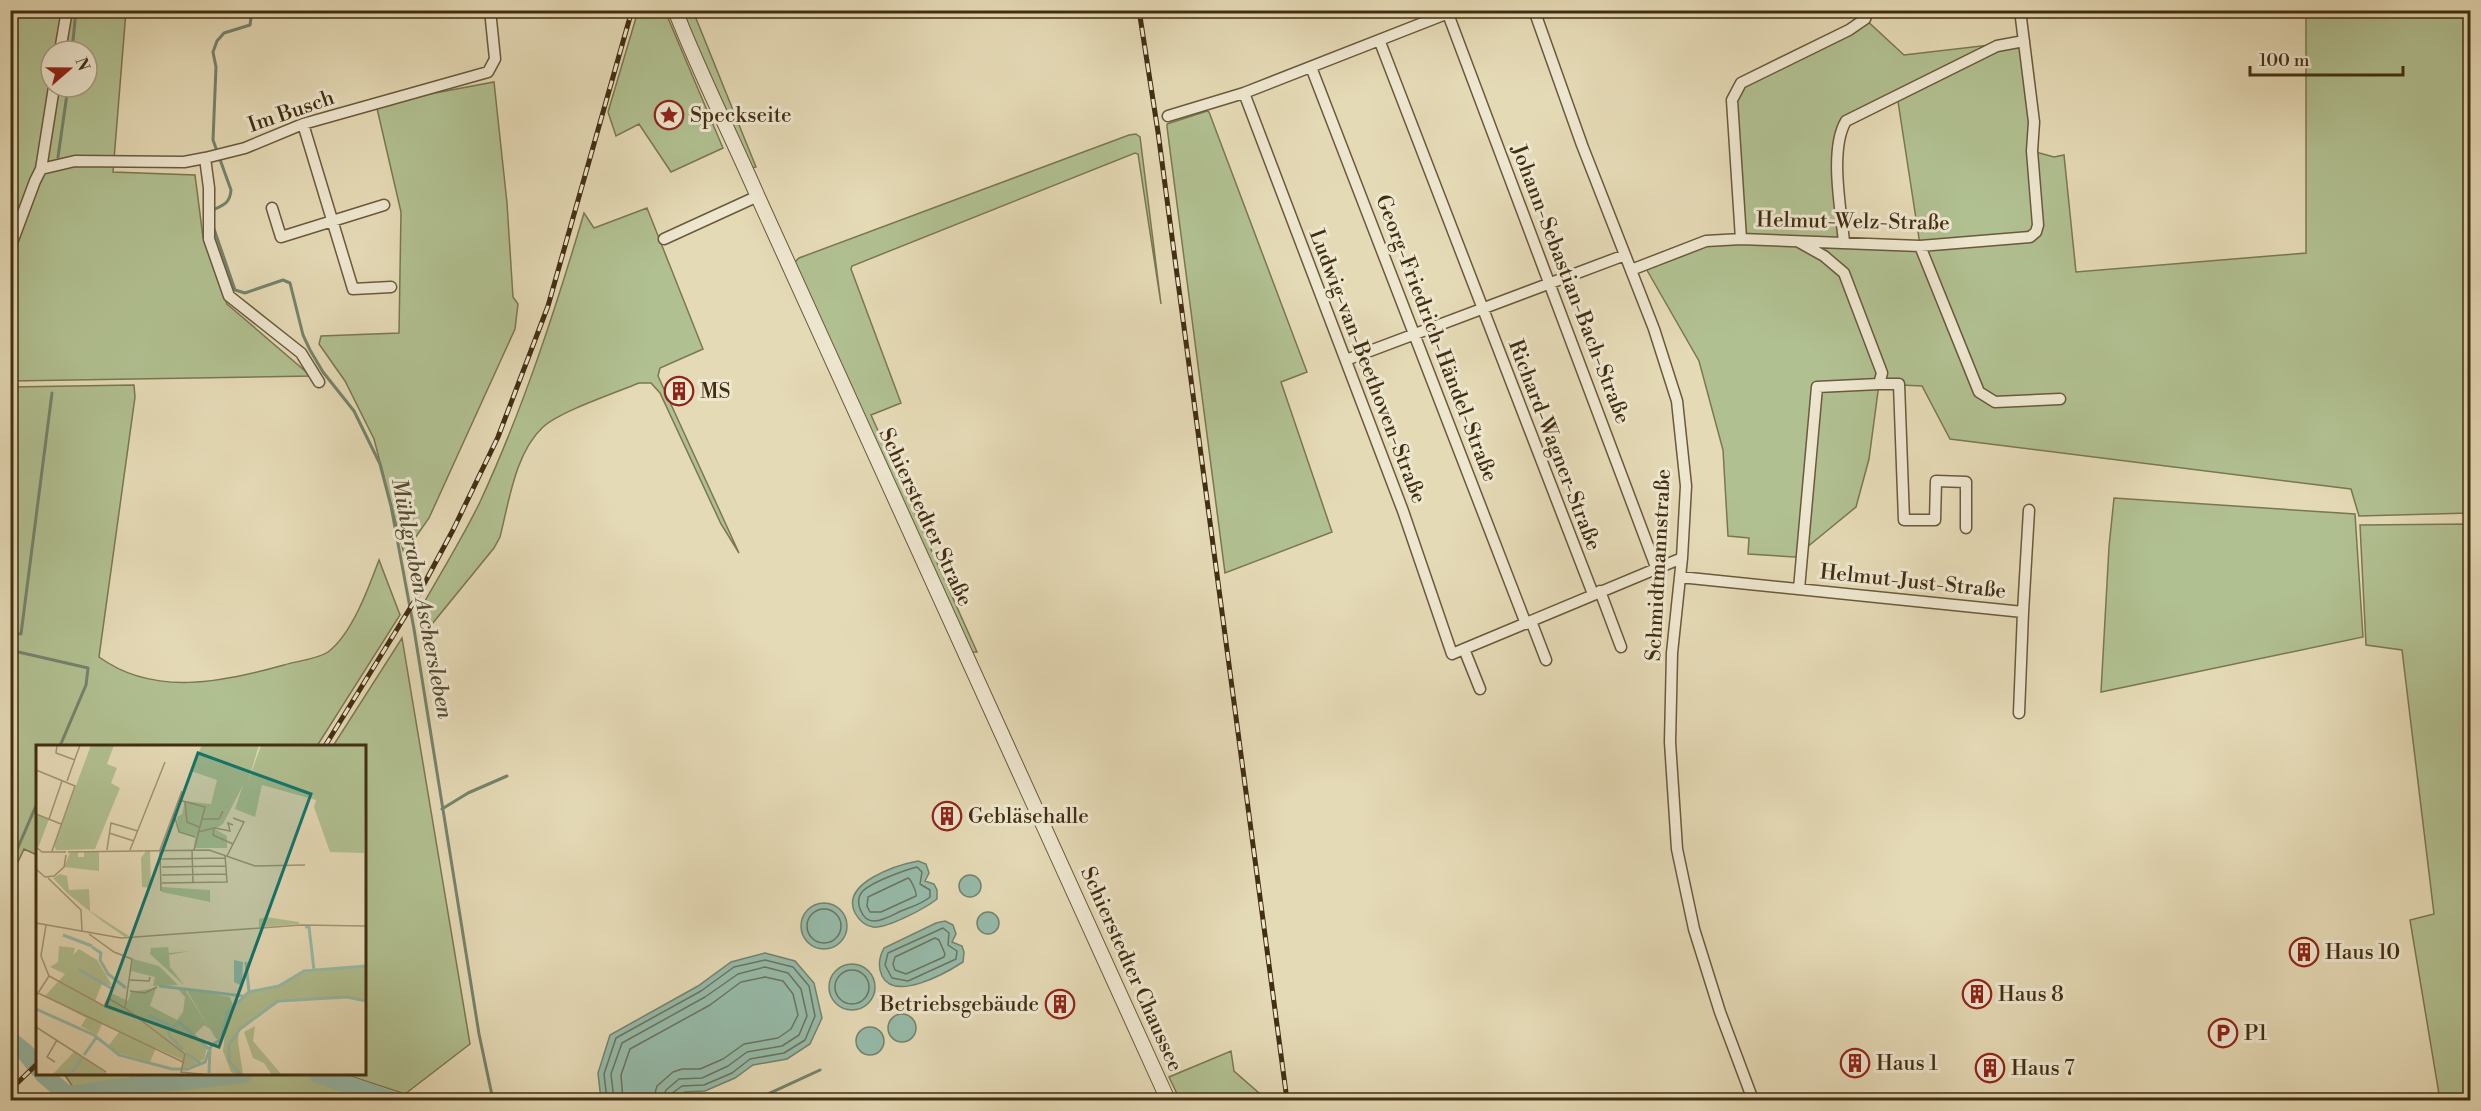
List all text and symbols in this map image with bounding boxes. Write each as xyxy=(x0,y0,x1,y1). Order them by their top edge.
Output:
north arrow xyxy=(39,39,99,99)
scale bar xyxy=(2250,39,2403,77)
text: 100 m xyxy=(2259,49,2310,72)
text: N xyxy=(71,55,94,74)
street label: Im Busch xyxy=(245,85,338,139)
place icon: Speckseite xyxy=(653,99,685,131)
place label: Speckseite xyxy=(690,103,792,129)
street label: Johann-Sebastian-Bach-Straße xyxy=(1504,140,1635,428)
street label: Georg-Friedrich-Händel-Straße xyxy=(1369,191,1503,485)
street label: Helmut-Welz-Straße xyxy=(1756,207,1950,237)
street label: Ludwig-van-Beethoven-Straße xyxy=(1303,226,1431,507)
street label: Richard-Wagner-Straße xyxy=(1502,336,1606,554)
building icon: MS xyxy=(663,375,695,407)
place label: MS xyxy=(700,379,731,405)
street label: Schierstedter Straße xyxy=(872,424,978,611)
street label: Schmidtmannstraße xyxy=(1641,468,1677,662)
water label: Mühlgraben Aschersleben xyxy=(385,476,458,722)
street label: Helmut-Just-Straße xyxy=(1818,559,2007,605)
inset map xyxy=(36,745,366,1075)
building icon: Gebläsehalle xyxy=(931,800,963,832)
place label: Gebläsehalle xyxy=(968,804,1089,830)
street label: Schierstedter Chaussee xyxy=(1074,863,1188,1076)
building icon: Haus 10 xyxy=(2288,936,2320,968)
place label: Haus 10 xyxy=(2325,940,2400,966)
building icon: Haus 8 xyxy=(1961,978,1993,1010)
place label: Haus 8 xyxy=(1998,982,2064,1008)
building icon: Betriebsgebäude xyxy=(1044,988,1076,1020)
place label: Betriebsgebäude xyxy=(879,992,1039,1018)
parking icon: P1 xyxy=(2207,1017,2239,1049)
place label: P1 xyxy=(2244,1021,2267,1047)
building icon: Haus 1 xyxy=(1839,1047,1871,1079)
place label: Haus 1 xyxy=(1876,1051,1938,1077)
building icon: Haus 7 xyxy=(1974,1052,2006,1084)
place label: Haus 7 xyxy=(2011,1056,2075,1082)

